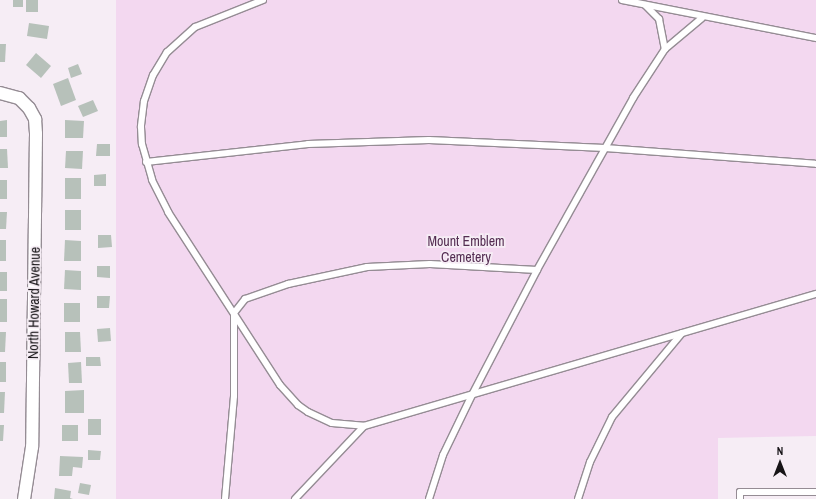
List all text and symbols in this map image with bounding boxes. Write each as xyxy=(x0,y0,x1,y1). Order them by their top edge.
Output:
park label: Mount Emblem Cemetery xyxy=(427,233,505,266)
street label: North Howard Avenue xyxy=(25,246,43,360)
north arrow xyxy=(760,443,800,483)
text: N xyxy=(777,444,783,458)

